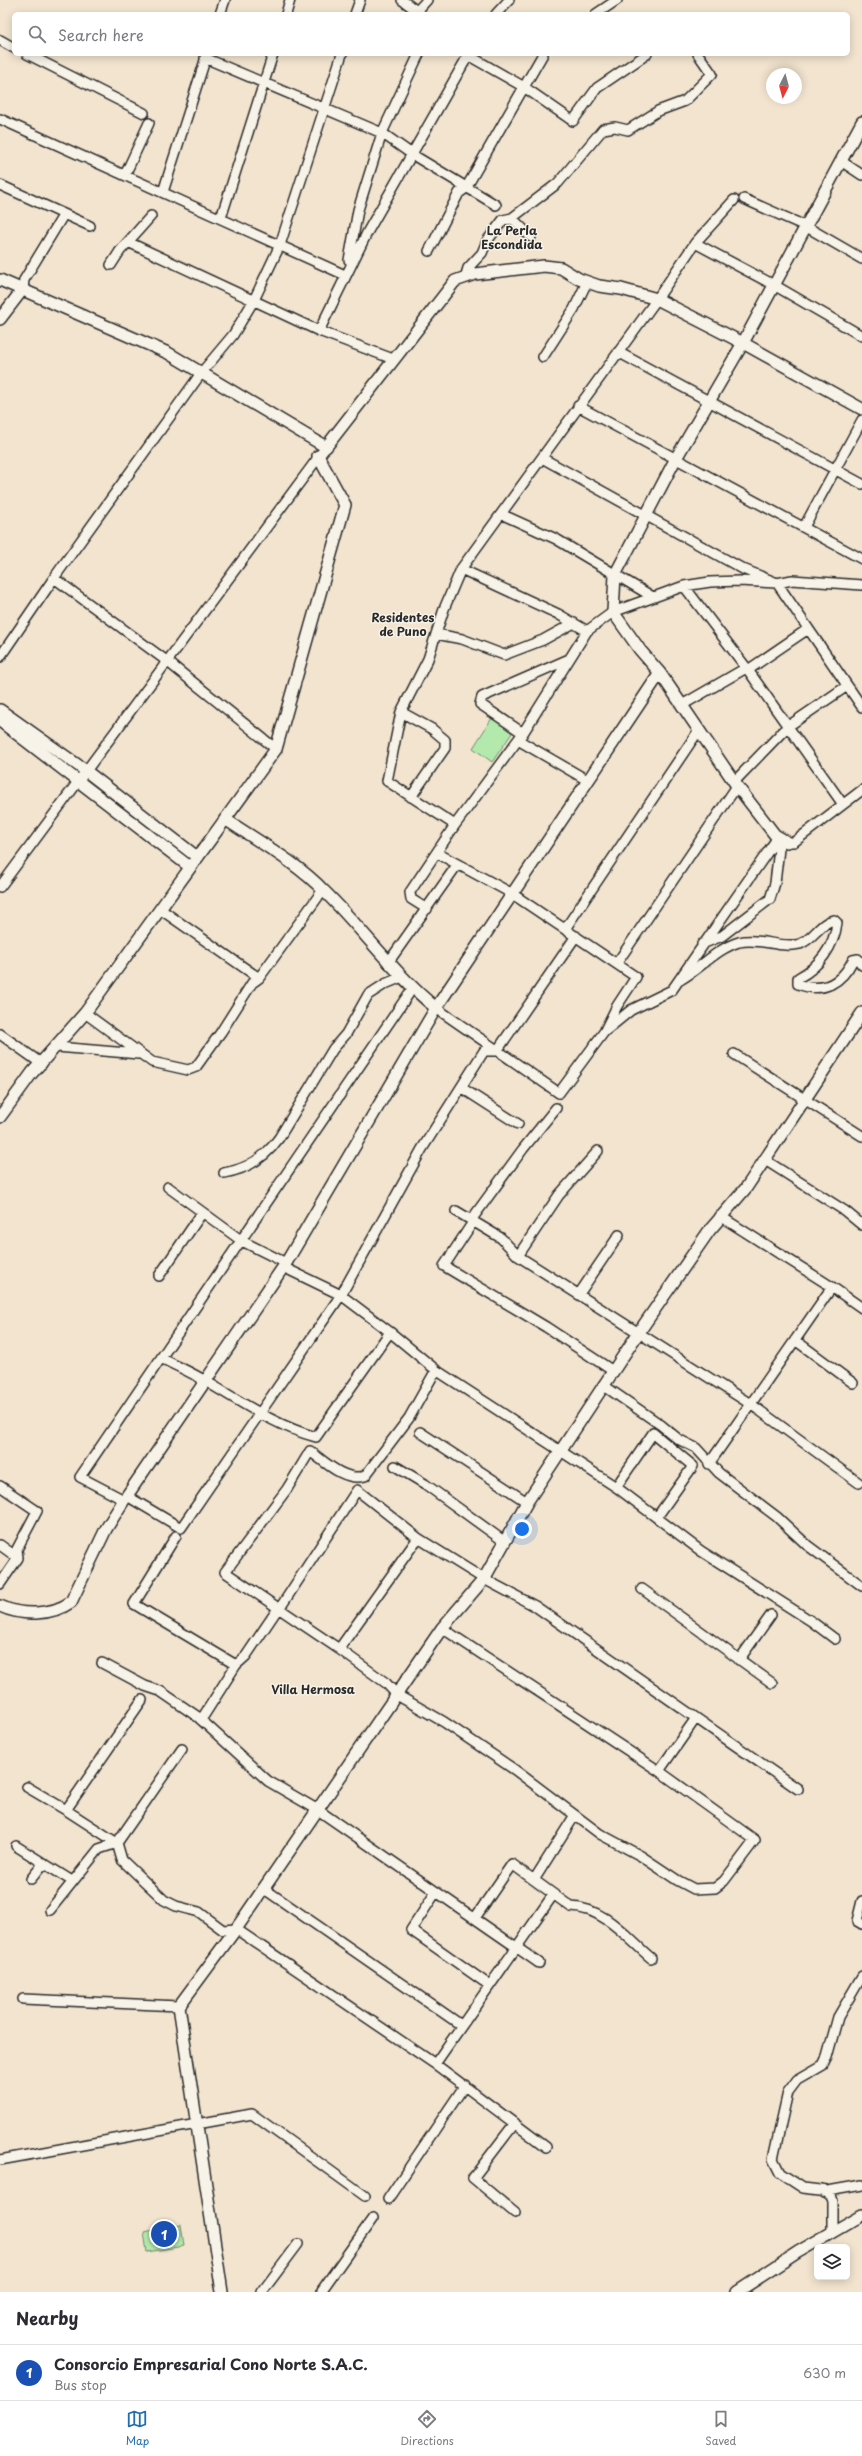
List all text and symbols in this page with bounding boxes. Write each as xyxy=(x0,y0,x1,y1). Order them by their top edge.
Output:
search box xyxy=(12,12,850,56)
icon: search xyxy=(26,23,48,45)
text: Search here xyxy=(58,23,144,46)
north arrow xyxy=(766,68,802,104)
district label: La Perla Escondida xyxy=(481,221,543,253)
district label: Residentes de Puno xyxy=(372,608,435,640)
your location xyxy=(512,1519,532,1539)
district label: Villa Hermosa xyxy=(271,1680,355,1698)
pin: 1 xyxy=(151,2219,177,2249)
map controls xyxy=(814,2244,850,2280)
button: layers xyxy=(814,2244,850,2280)
text: Nearby xyxy=(16,2305,78,2331)
text: Consorcio Empresarial Cono Norte S.A.C. xyxy=(54,2352,368,2375)
text: 1 xyxy=(26,2363,32,2382)
text: 630 m xyxy=(803,2363,846,2382)
text: Bus stop xyxy=(54,2375,107,2394)
tab: Map xyxy=(126,2408,149,2449)
tab: Directions xyxy=(400,2408,454,2449)
tab: Saved xyxy=(705,2408,736,2449)

